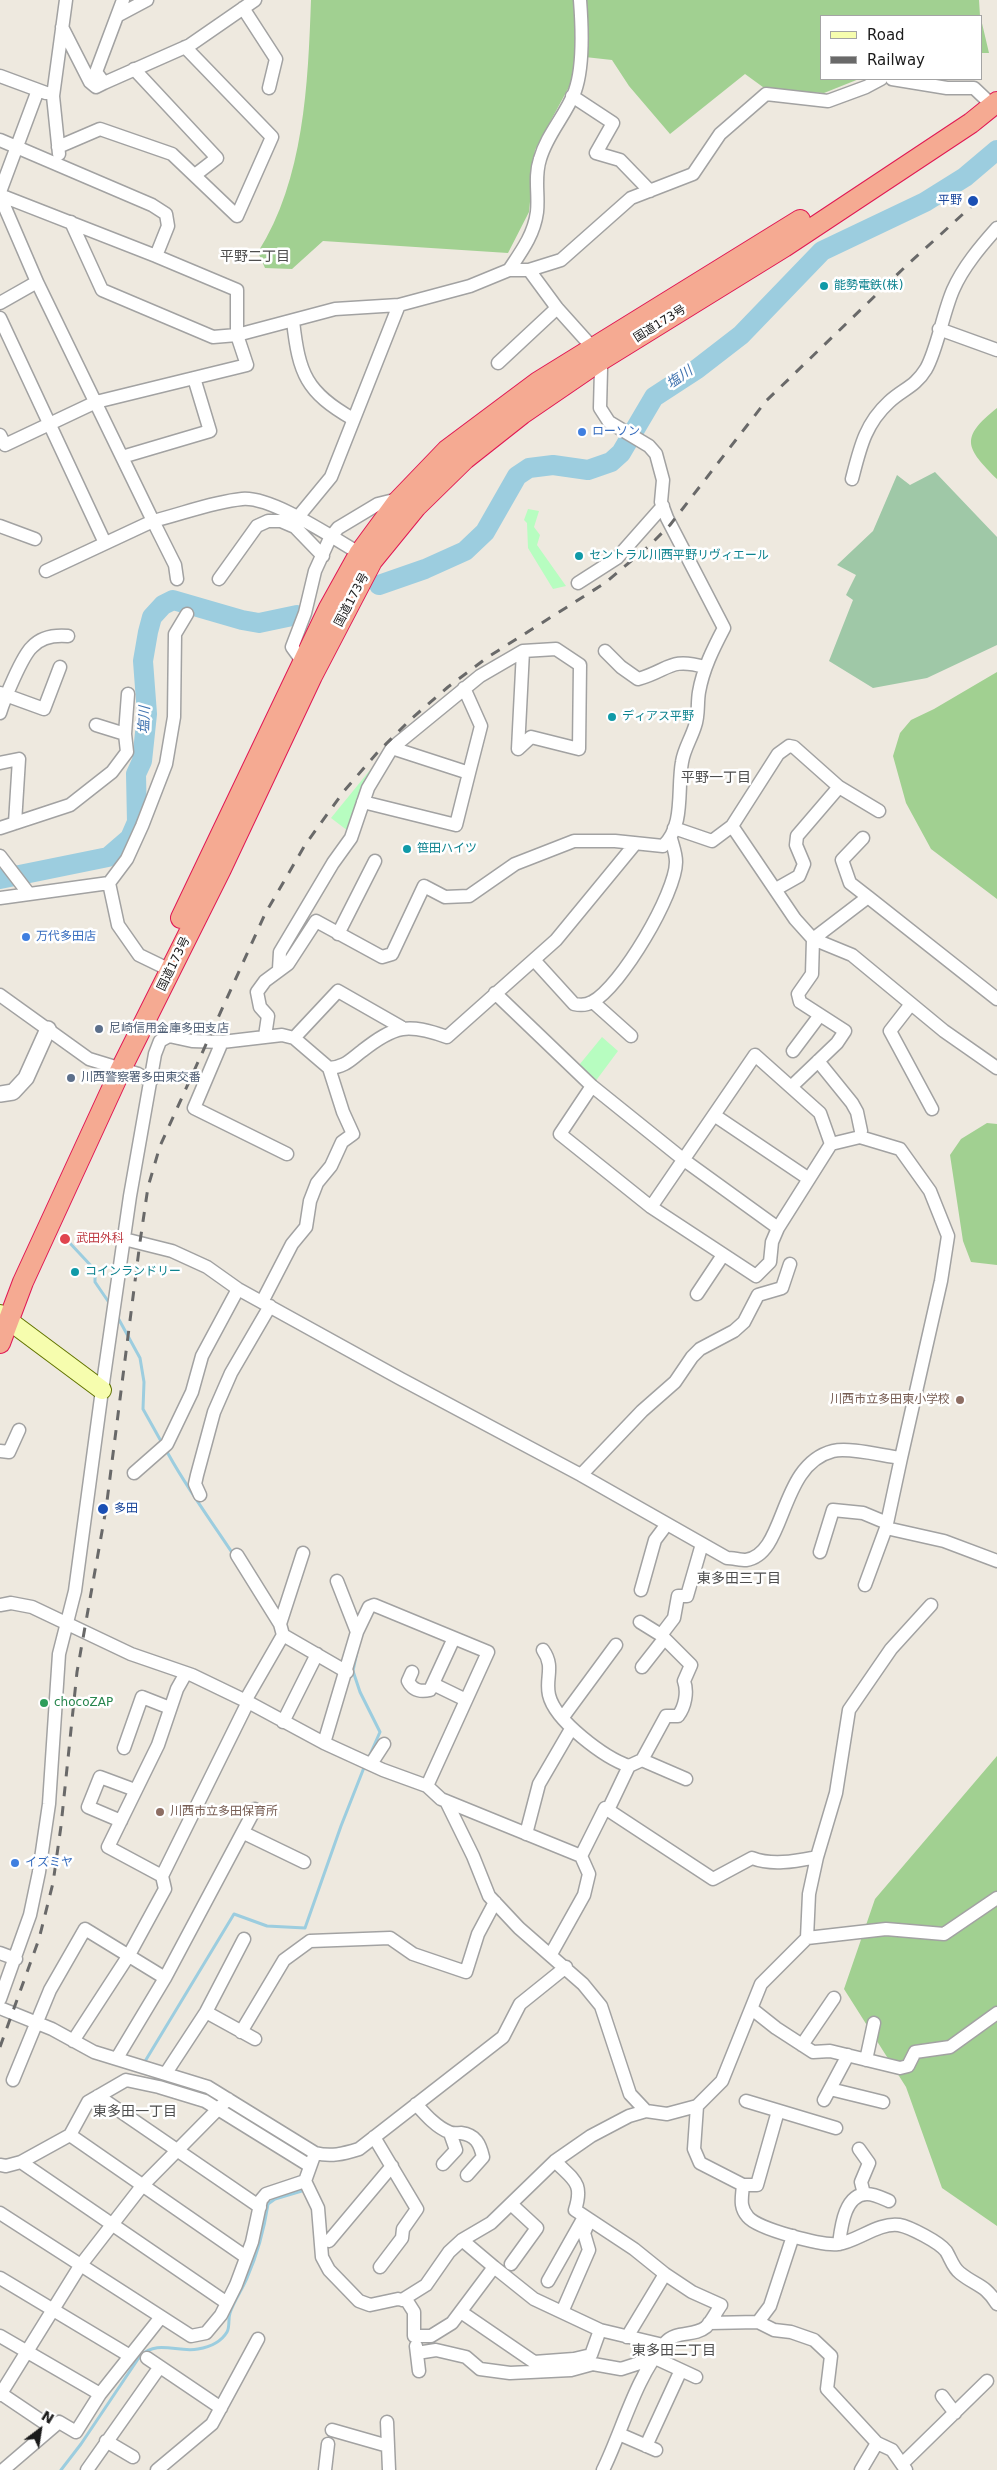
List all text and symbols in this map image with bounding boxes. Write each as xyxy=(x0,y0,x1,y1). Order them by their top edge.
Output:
legend xyxy=(820,15,982,80)
text: Road xyxy=(867,26,905,44)
text: Railway xyxy=(867,51,925,69)
place label: 平野 xyxy=(938,194,962,208)
marker: 平野 xyxy=(966,194,980,208)
district label: 平野二丁目 xyxy=(220,249,290,265)
place label: 能勢電鉄(株) xyxy=(834,279,903,293)
marker: 能勢電鉄(株) xyxy=(818,280,830,292)
street label: 国道173号 xyxy=(631,302,689,346)
water label: 塩川 xyxy=(664,363,696,393)
place label: ローソン xyxy=(592,425,640,439)
marker: ローソン xyxy=(576,426,588,438)
place label: セントラル川西平野リヴィエール xyxy=(589,549,769,563)
marker: セントラル川西平野リヴィエール xyxy=(573,550,585,562)
street label: 国道173号 xyxy=(332,571,372,629)
water label: 塩川 xyxy=(136,706,154,734)
place label: ディアス平野 xyxy=(622,710,694,724)
marker: ディアス平野 xyxy=(606,711,618,723)
district label: 平野一丁目 xyxy=(681,770,751,786)
place label: 笹田ハイツ xyxy=(417,842,477,856)
marker: 笹田ハイツ xyxy=(401,843,413,855)
place label: 万代多田店 xyxy=(36,930,96,944)
marker: 万代多田店 xyxy=(20,931,32,943)
street label: 国道173号 xyxy=(155,934,193,994)
place label: 尼崎信用金庫多田支店 xyxy=(109,1022,229,1036)
marker: 尼崎信用金庫多田支店 xyxy=(93,1023,105,1035)
place label: 川西警察署多田東交番 xyxy=(81,1071,201,1085)
marker: 川西警察署多田東交番 xyxy=(65,1072,77,1084)
marker: 武田外科 xyxy=(58,1232,72,1246)
place label: 武田外科 xyxy=(76,1232,124,1246)
place label: コインランドリー xyxy=(85,1265,181,1279)
marker: コインランドリー xyxy=(69,1266,81,1278)
place label: 川西市立多田東小学校 xyxy=(830,1393,950,1407)
marker: 川西市立多田東小学校 xyxy=(954,1394,966,1406)
marker: 多田 xyxy=(96,1502,110,1516)
place label: 多田 xyxy=(114,1502,138,1516)
district label: 東多田三丁目 xyxy=(697,1571,781,1587)
place label: chocoZAP xyxy=(54,1696,113,1710)
marker: chocoZAP xyxy=(38,1697,50,1709)
place label: 川西市立多田保育所 xyxy=(170,1805,278,1819)
marker: 川西市立多田保育所 xyxy=(154,1806,166,1818)
place label: イズミヤ xyxy=(25,1856,73,1870)
marker: イズミヤ xyxy=(9,1857,21,1869)
district label: 東多田一丁目 xyxy=(93,2104,177,2120)
district label: 東多田二丁目 xyxy=(632,2343,716,2359)
north arrow xyxy=(15,2405,65,2455)
text: N xyxy=(39,2407,57,2427)

